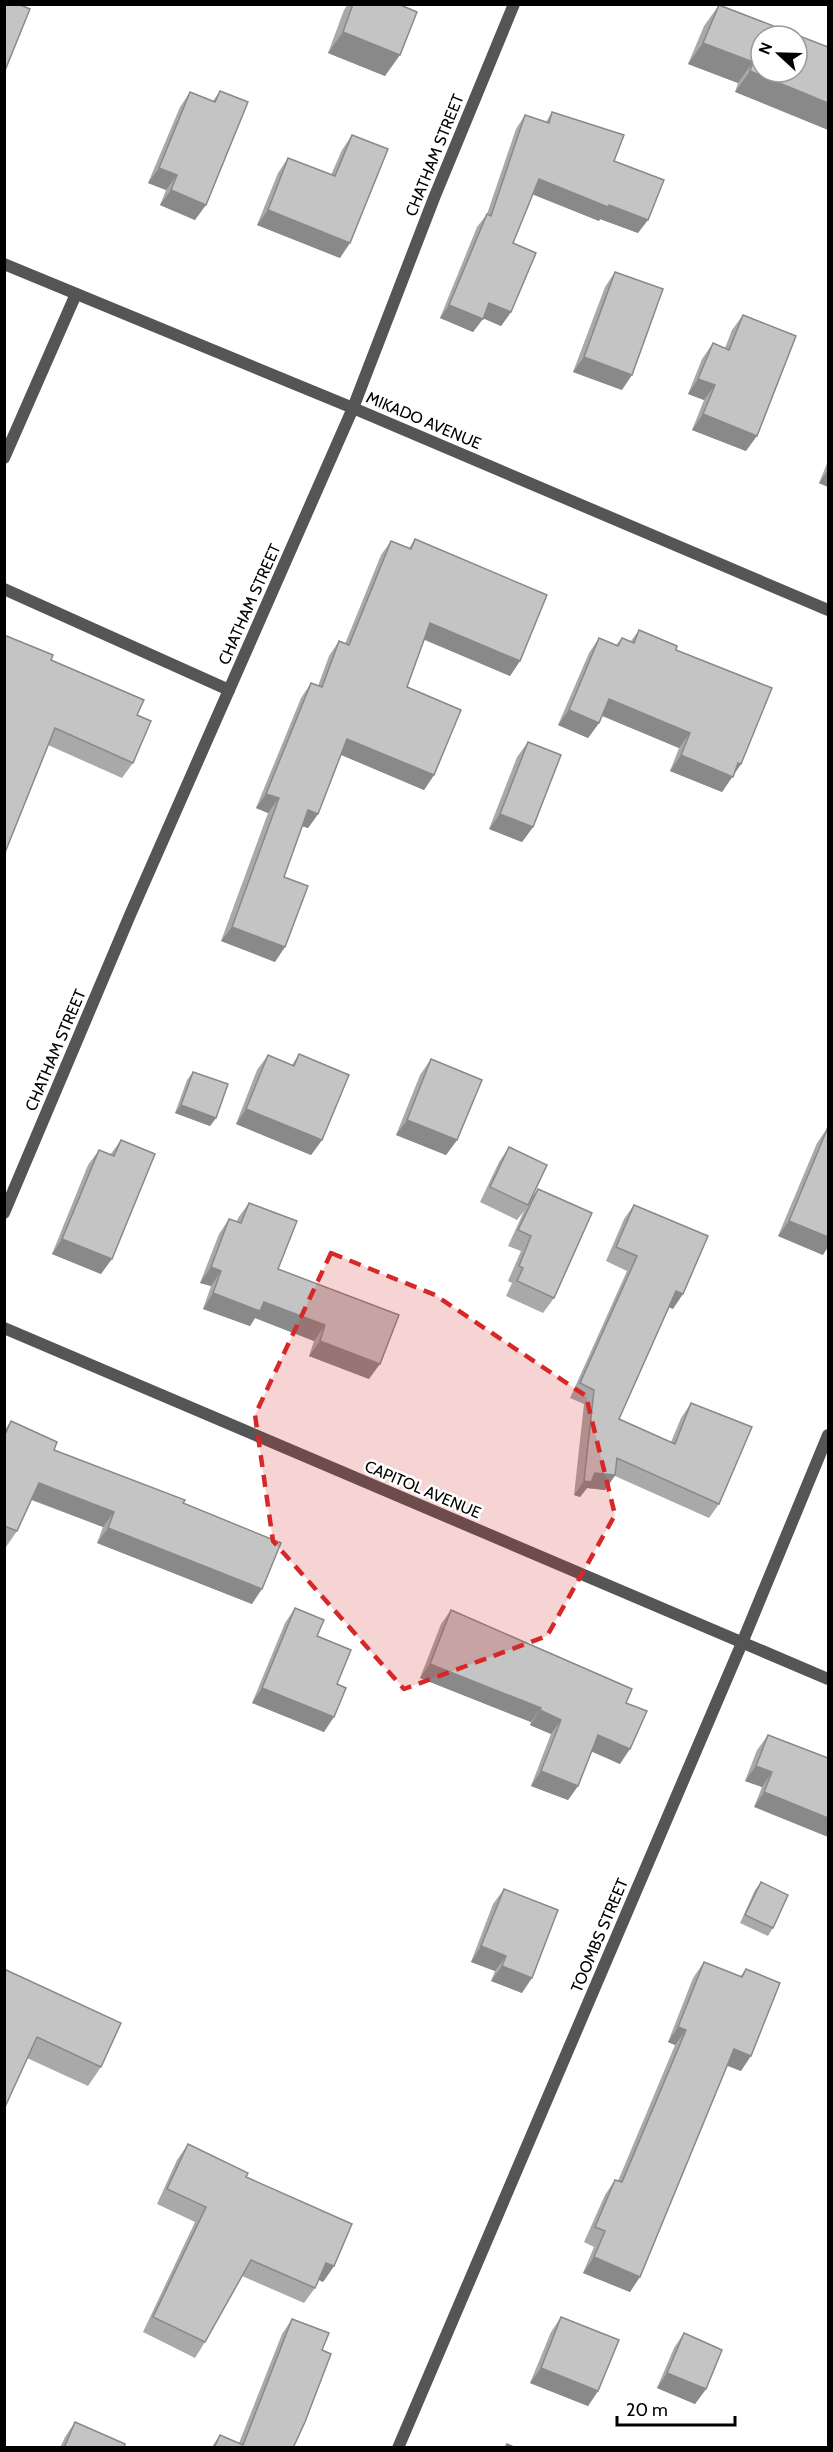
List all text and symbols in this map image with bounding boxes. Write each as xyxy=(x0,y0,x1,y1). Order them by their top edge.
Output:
north arrow xyxy=(749,24,809,84)
text: N xyxy=(755,40,776,57)
street label: CHATHAM STREET xyxy=(401,91,468,219)
street label: MIKADO AVENUE xyxy=(364,388,484,453)
street label: CHATHAM STREET xyxy=(214,540,285,668)
street label: CHATHAM STREET xyxy=(21,986,90,1114)
street label: CAPITOL AVENUE xyxy=(362,1456,484,1523)
street label: TOOMBS STREET xyxy=(567,1875,632,1995)
scale bar xyxy=(617,2389,736,2427)
text: 20 m xyxy=(626,2399,668,2421)

